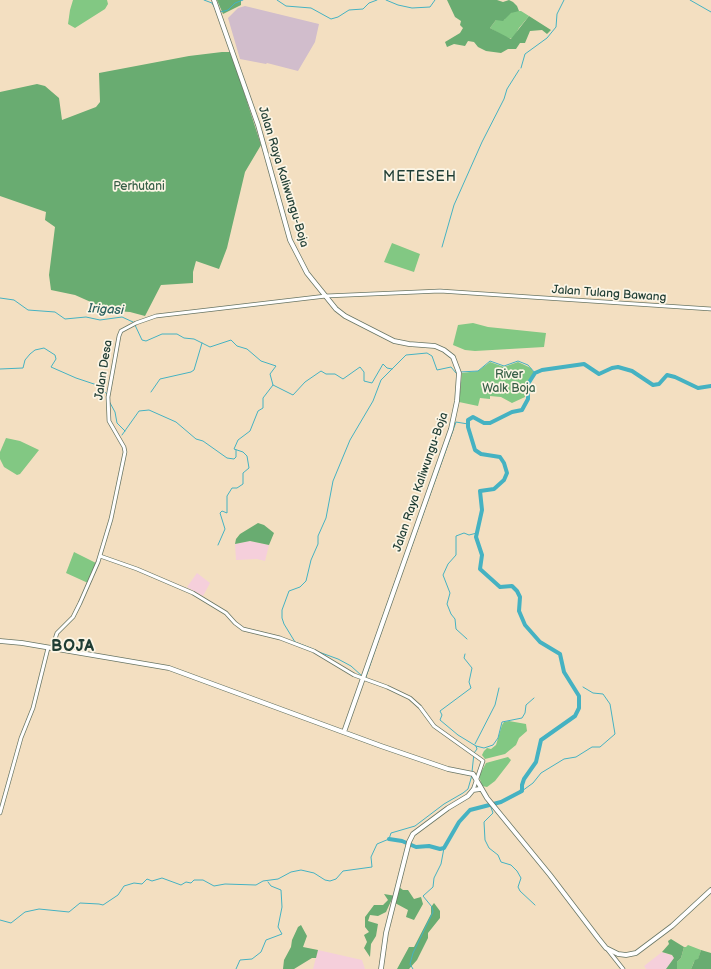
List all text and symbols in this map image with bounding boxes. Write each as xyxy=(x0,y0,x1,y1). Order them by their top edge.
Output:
street label: Jalan Raya Kaliwungu-Boja xyxy=(255,105,311,249)
district label: METESEH xyxy=(383,169,457,185)
park label: Perhutani xyxy=(113,180,165,194)
street label: Jalan Tulang Bawang xyxy=(551,283,667,305)
water label: Irigasi xyxy=(88,301,124,319)
street label: Jalan Desa xyxy=(92,339,116,401)
park label: River Walk Boja xyxy=(482,368,536,396)
street label: Jalan Raya Kaliwungu-Boja xyxy=(390,410,452,554)
district label: BOJA xyxy=(51,637,95,657)

